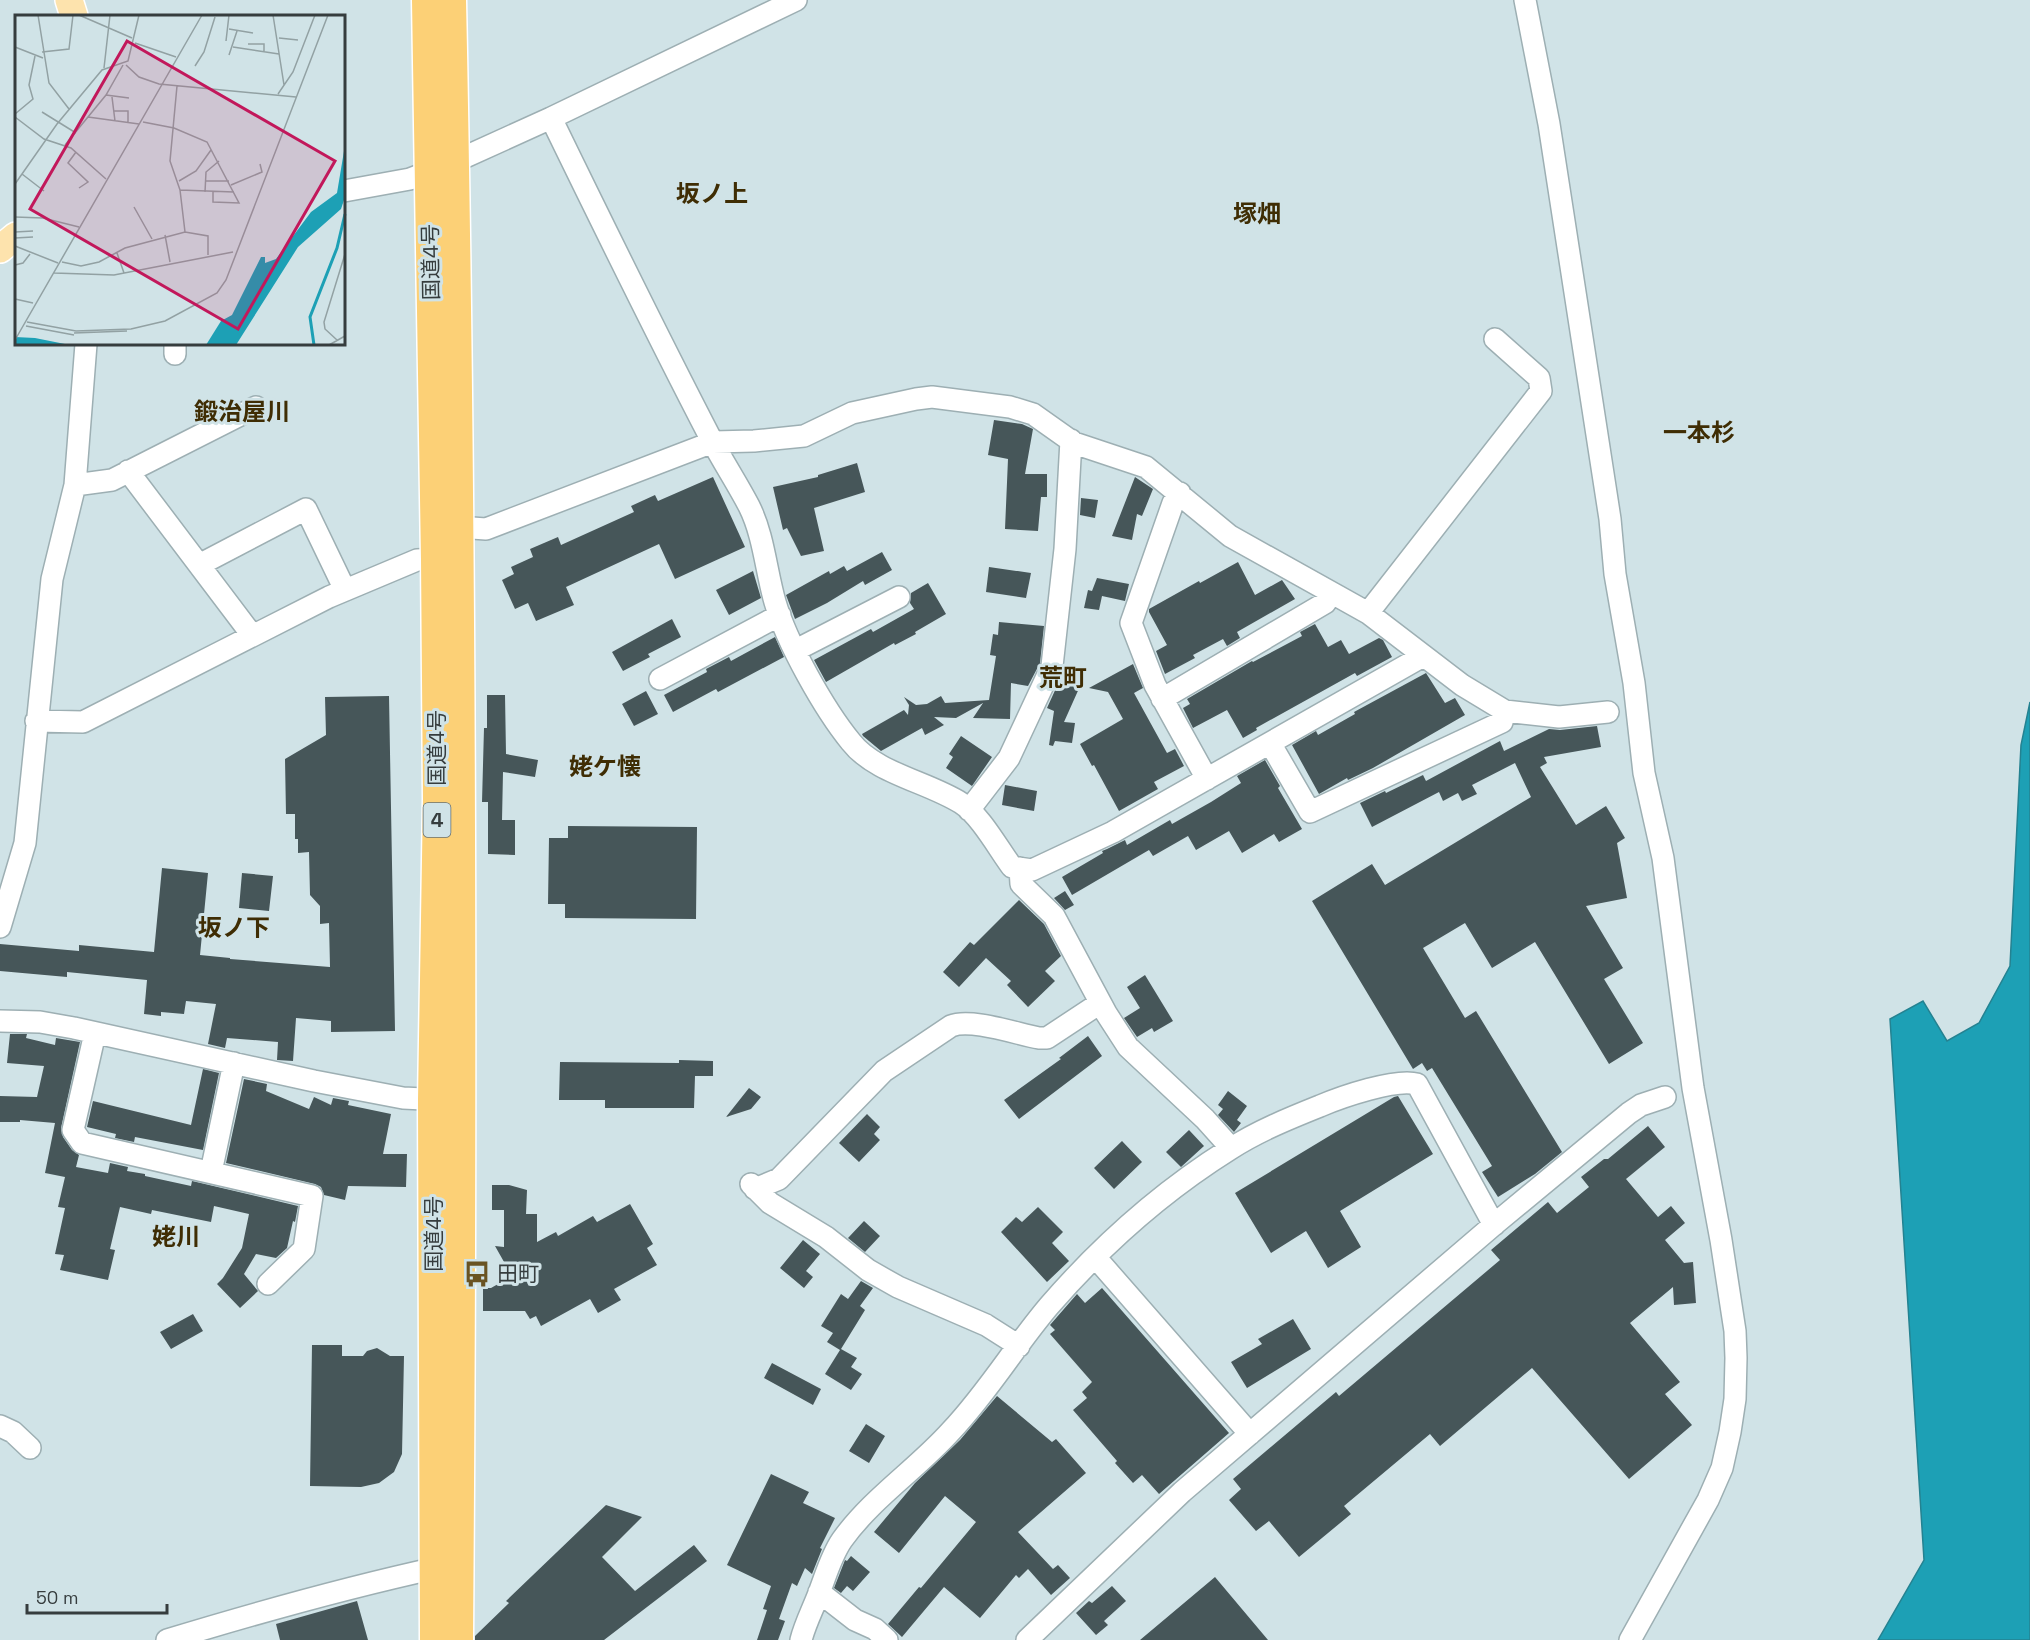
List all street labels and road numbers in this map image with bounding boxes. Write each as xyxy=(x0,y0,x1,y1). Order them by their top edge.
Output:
street label: 国道4号 xyxy=(416,224,445,300)
street label: 国道4号 xyxy=(423,710,450,786)
road number: 4 xyxy=(424,803,450,837)
street label: 国道4号 xyxy=(420,1196,447,1272)

